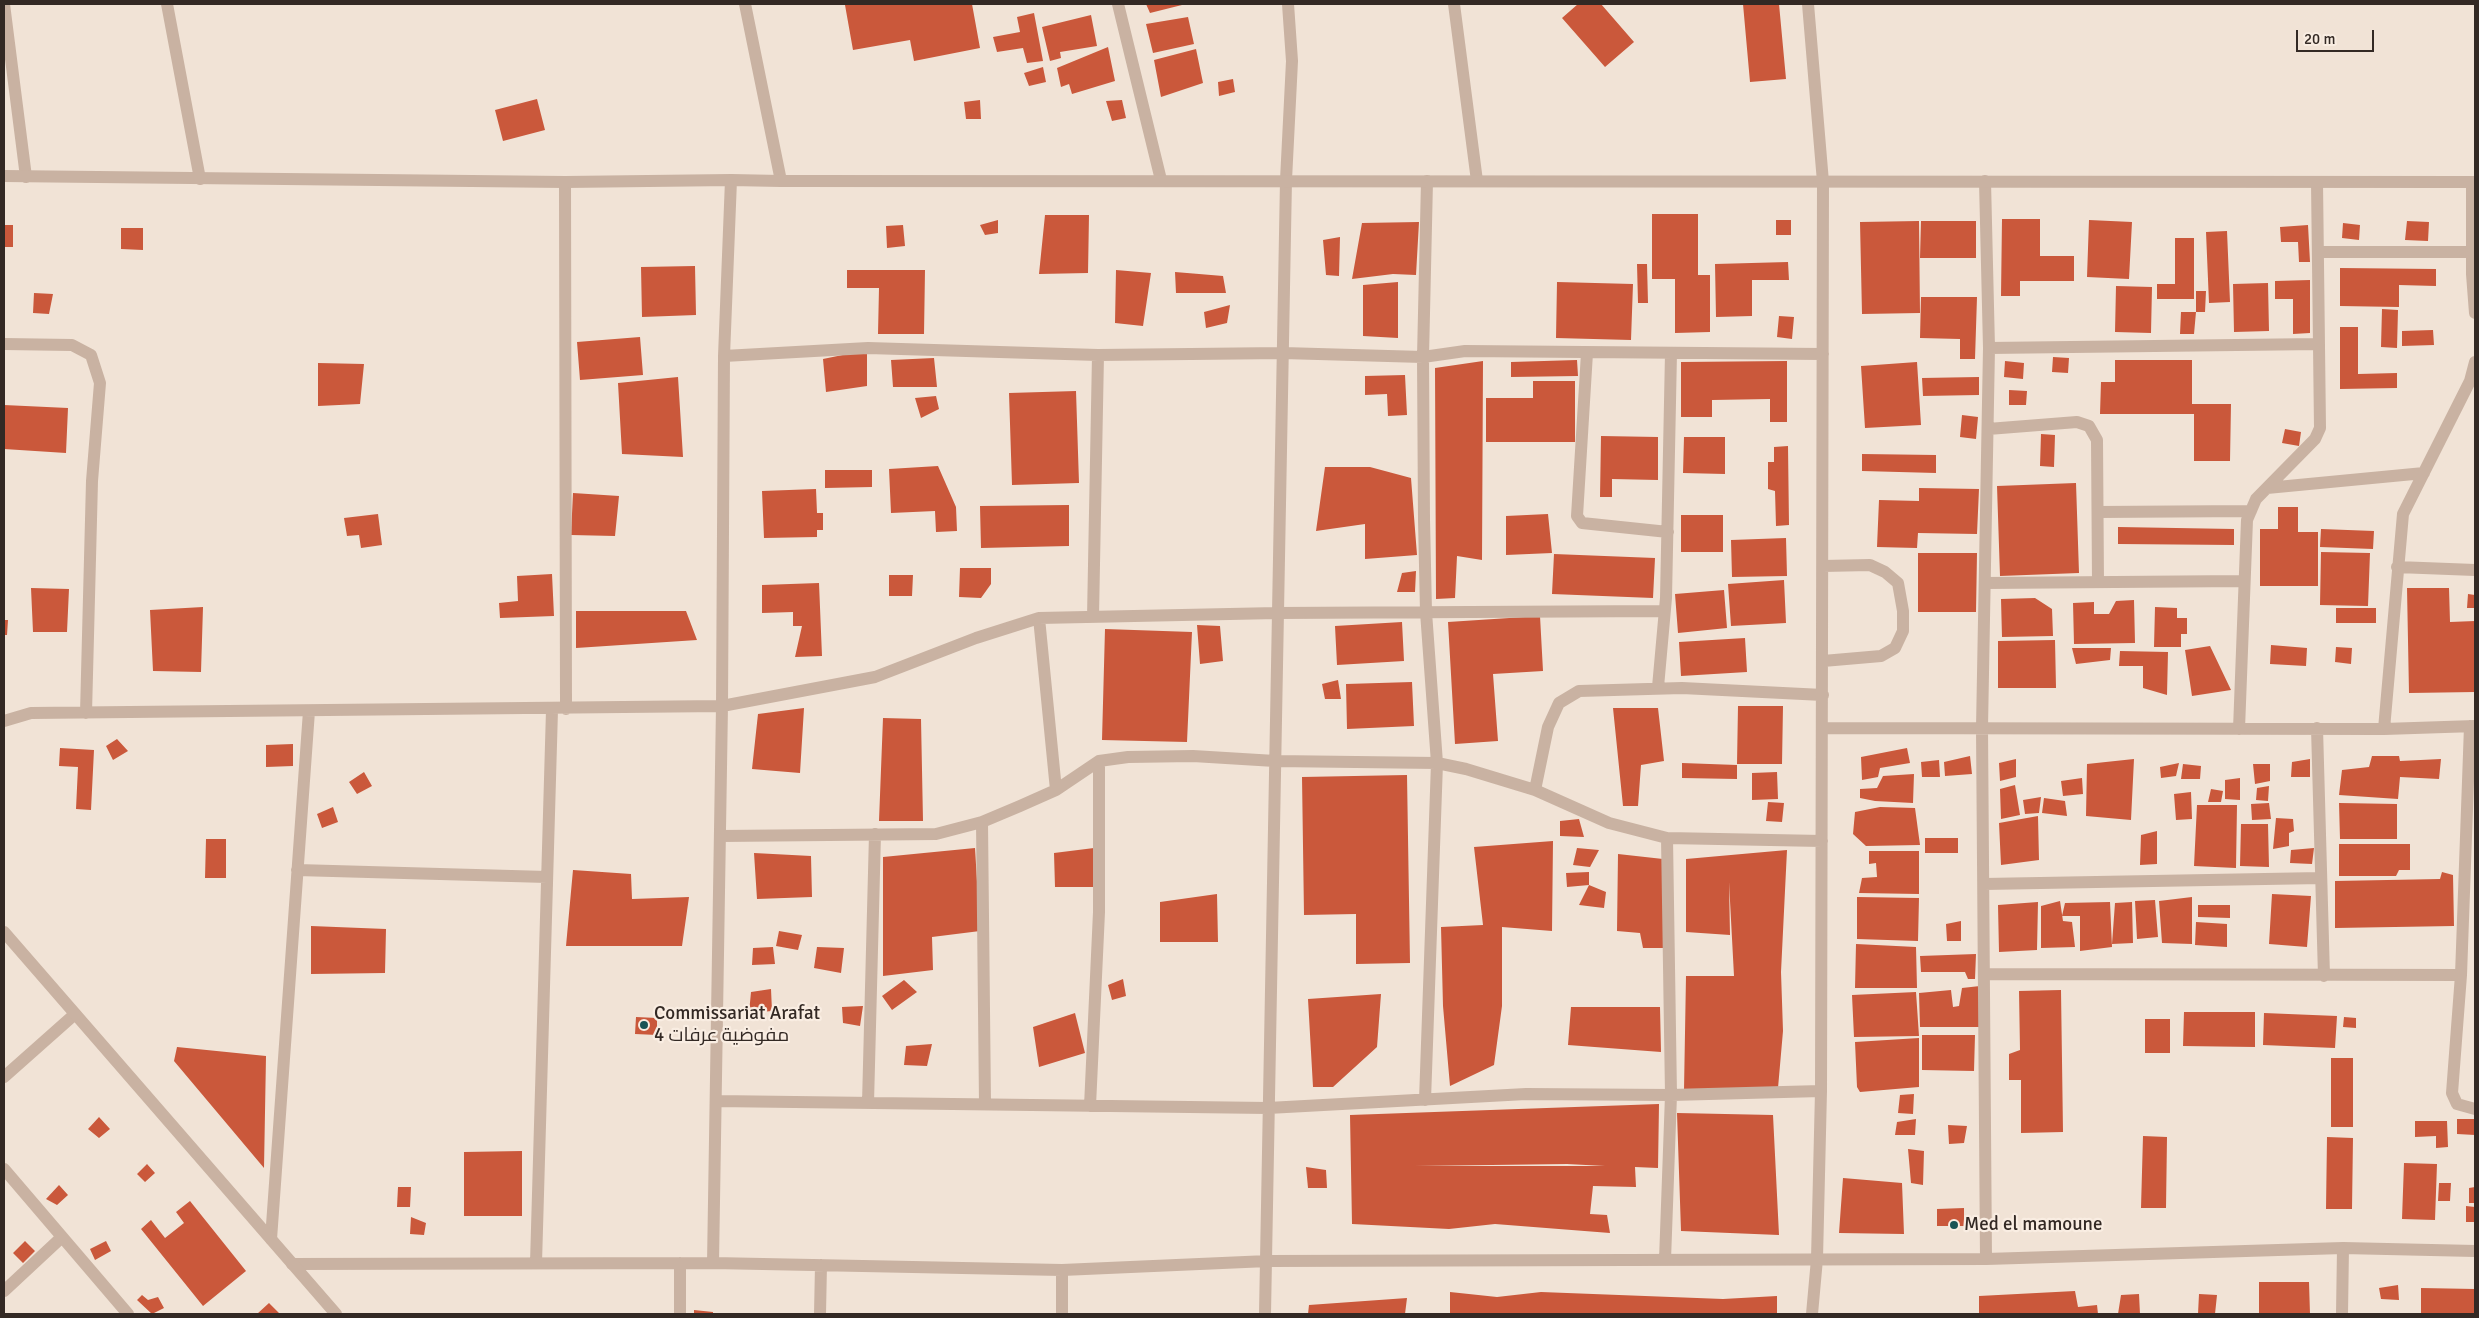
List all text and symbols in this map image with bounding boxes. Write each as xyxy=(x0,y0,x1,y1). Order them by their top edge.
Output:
scale bar xyxy=(2299,20,2376,52)
text: 20 m xyxy=(2304,30,2335,48)
place label: Commissariat Arafat 4 مفوضية عرفات xyxy=(654,1003,820,1047)
marker: Commissariat Arafat 4 مفوضية عرفات xyxy=(638,1019,650,1031)
place label: Med el mamoune xyxy=(1964,1214,2102,1236)
marker: Med el mamoune xyxy=(1948,1219,1960,1231)

